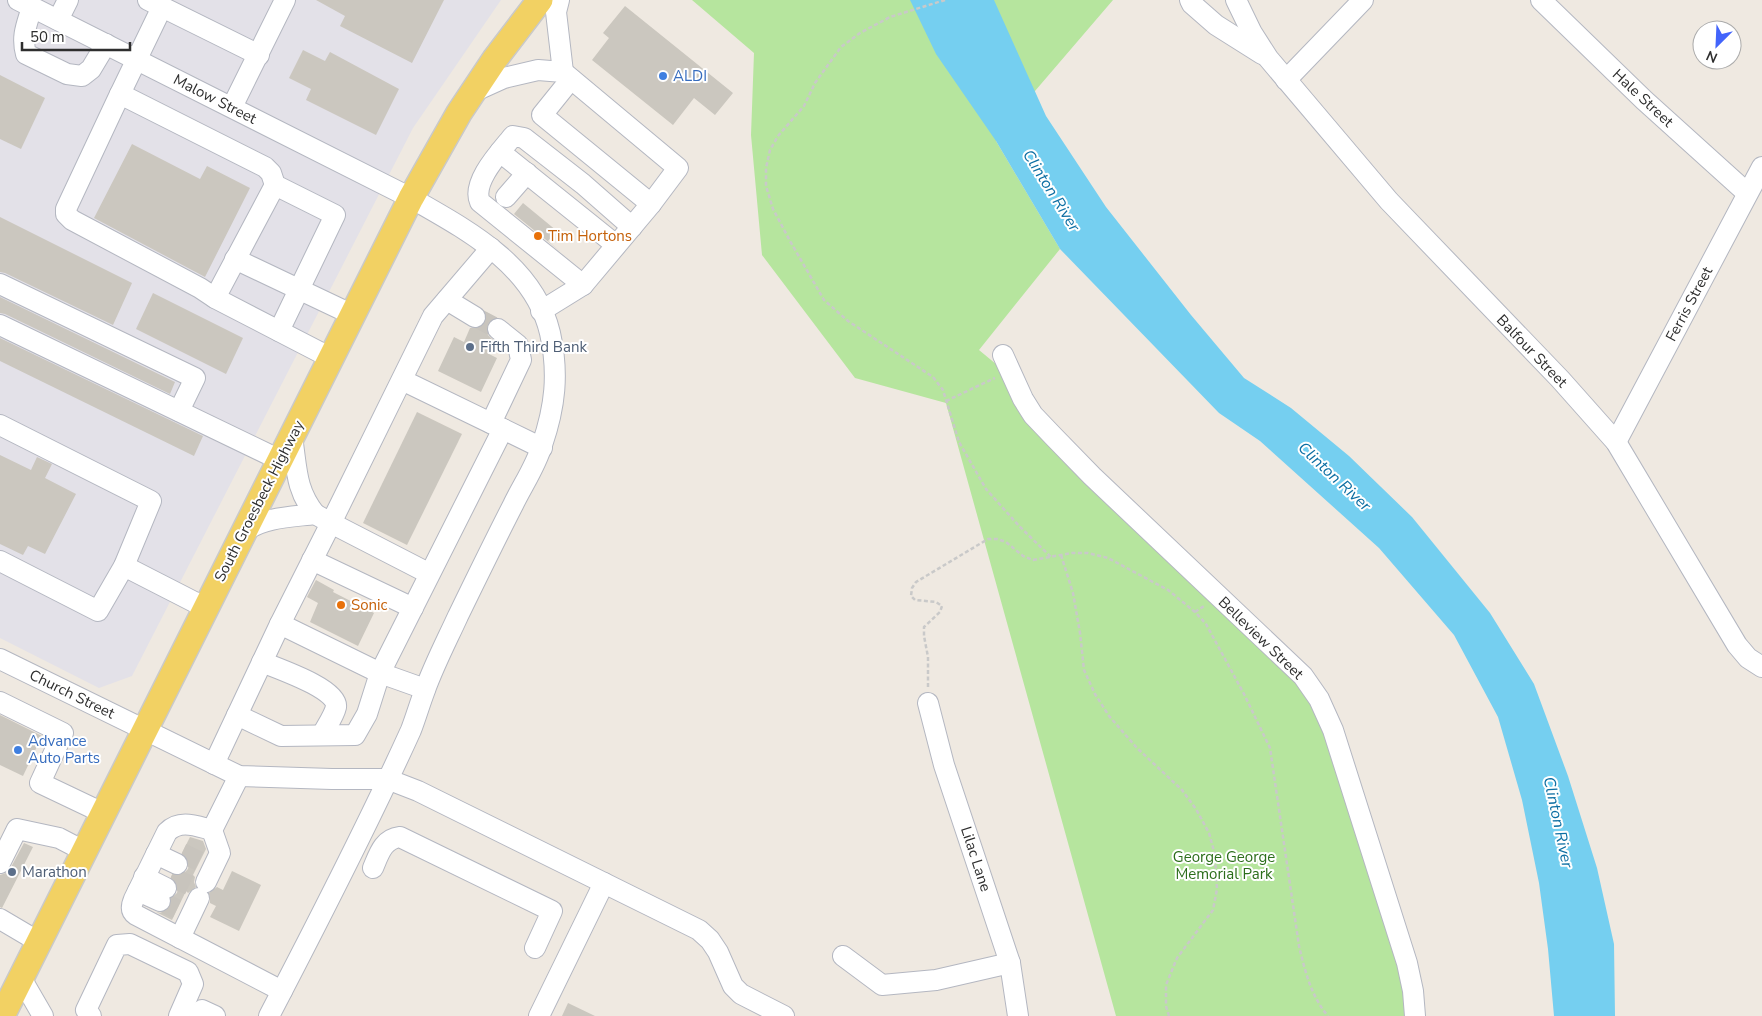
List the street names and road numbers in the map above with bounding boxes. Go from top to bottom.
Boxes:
street label: Hale Street [1608,65,1678,132]
street label: Malow Street [170,69,261,129]
street label: Ferris Street [1661,262,1717,345]
street label: Balfour Street [1492,310,1572,392]
street label: South Groesbeck Highway [210,417,309,585]
street label: Belleview Street [1214,592,1309,684]
street label: Church Street [26,665,119,724]
street label: Lilac Lane [956,824,996,894]

